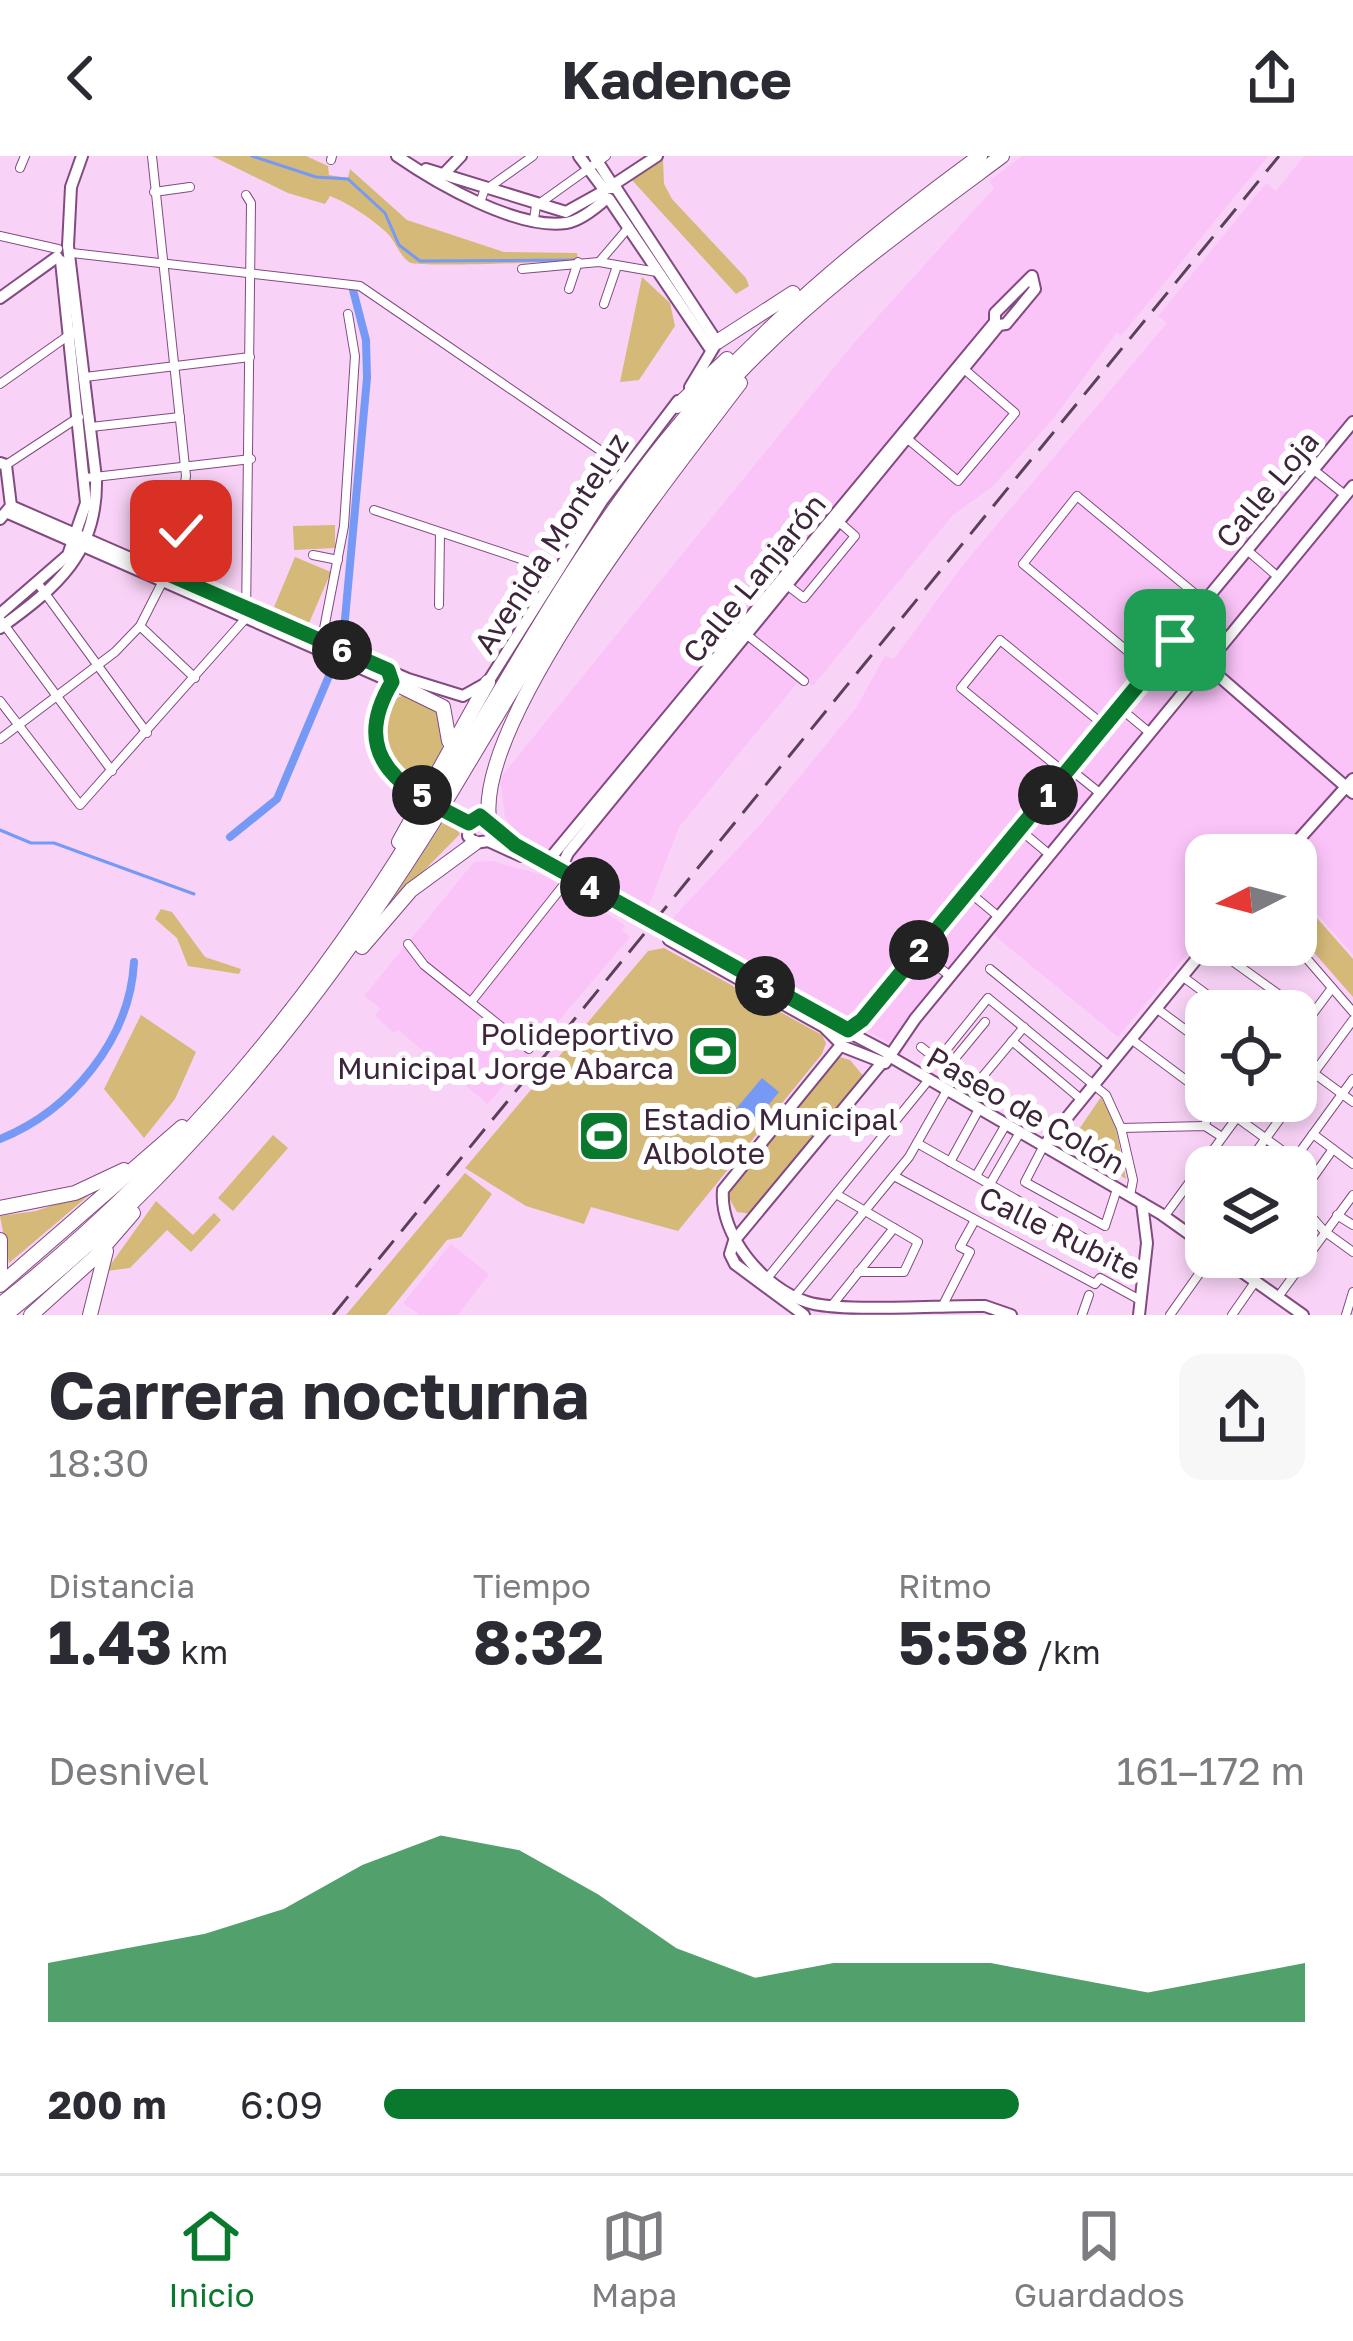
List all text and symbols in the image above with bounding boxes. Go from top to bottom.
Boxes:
icon: back [48,45,114,111]
icon: share [1239,45,1305,111]
text: Kadence [561,46,792,111]
street label: Calle Loja [1208,423,1326,555]
street label: Avenida Monteluz [466,426,636,660]
pin [130,480,232,582]
street label: Calle Lanjarón [675,486,833,670]
icon: check [148,498,214,564]
pin [1124,589,1226,691]
icon: arrive [1142,607,1208,673]
pin: 6 [312,620,372,680]
text: 6 [332,630,352,669]
pin: 5 [392,765,452,825]
pin: 1 [1018,765,1078,825]
text: 5 [412,775,432,814]
text: 1 [1040,775,1057,814]
north arrow [1185,834,1317,966]
map controls [1185,834,1317,1278]
pin: 4 [560,857,620,917]
text: 4 [580,867,600,906]
pin: 2 [889,920,949,980]
text: 2 [909,930,929,969]
pin: 3 [735,956,795,1016]
text: 3 [755,966,775,1005]
button: locate [1185,990,1317,1122]
place label: Polideportivo Municipal Jorge Abarca [337,1016,674,1086]
sports icon: Polideportivo Municipal Jorge Abarca [685,1023,741,1079]
street label: Paseo de Colón [921,1039,1131,1181]
place label: Estadio Municipal Albolote [643,1101,898,1171]
sports icon: Estadio Municipal Albolote [576,1108,632,1164]
button: layers [1185,1146,1317,1278]
street label: Calle Rubite [973,1178,1147,1288]
text: Carrera nocturna [48,1354,589,1434]
button: share [1179,1354,1305,1480]
text: 18:30 [48,1439,149,1486]
text: Distancia [48,1566,195,1605]
text: Tiempo [473,1566,591,1605]
text: Ritmo [898,1566,992,1605]
text: 1.43 [48,1605,172,1677]
text: 8:32 [473,1605,604,1677]
text: 5:58 [898,1605,1029,1677]
text: km [172,1632,228,1671]
text: /km [1029,1632,1101,1671]
text: Desnivel [48,1747,209,1794]
text: 161–172 m [1116,1747,1305,1794]
text: 200 m [48,2081,166,2128]
text: 6:09 [240,2081,323,2128]
tab: Inicio [168,2203,254,2314]
tab: Mapa [591,2203,677,2314]
tab: Guardados [1014,2203,1185,2314]

